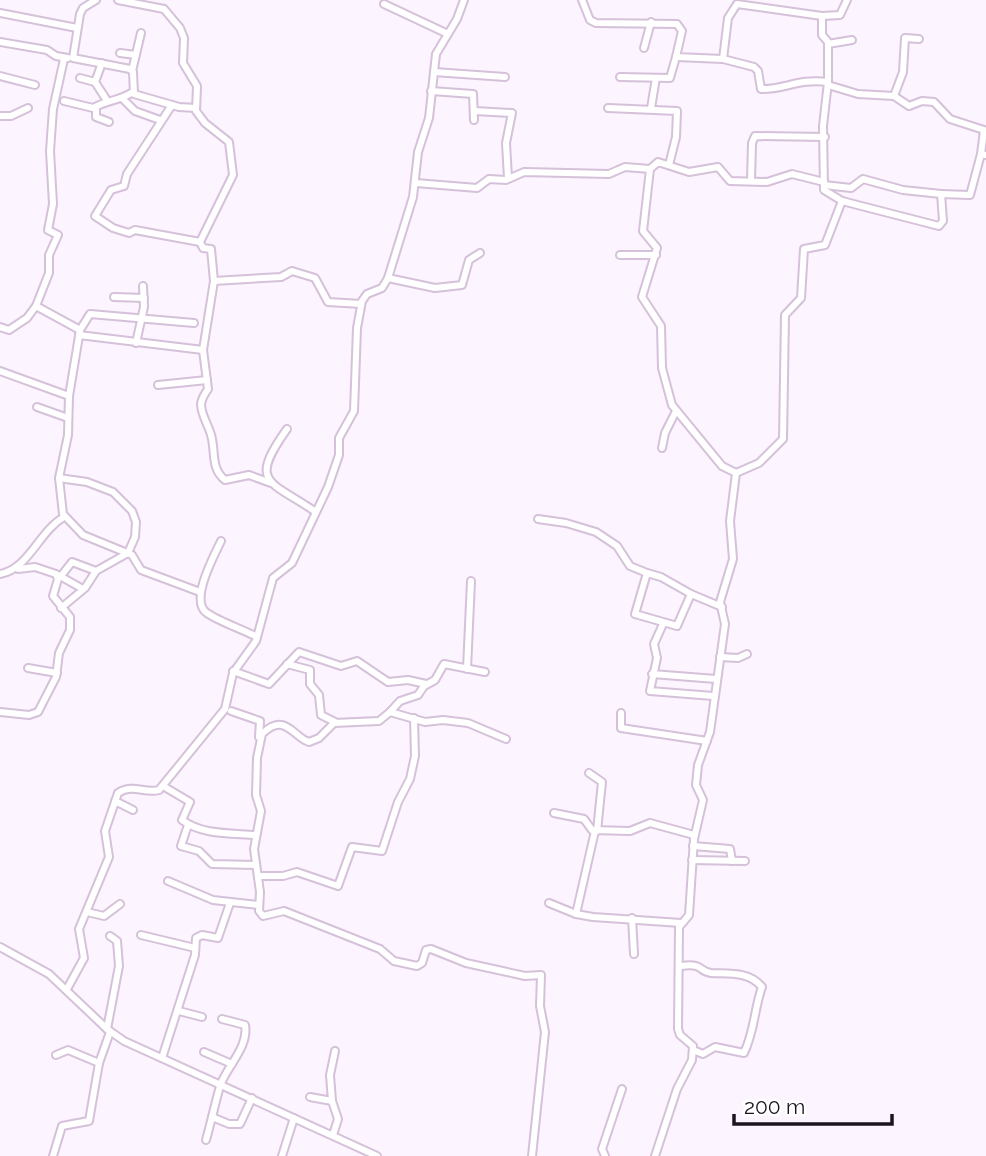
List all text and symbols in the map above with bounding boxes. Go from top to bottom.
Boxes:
scale bar [734,1082,892,1126]
text: 200 m [744,1094,805,1119]

